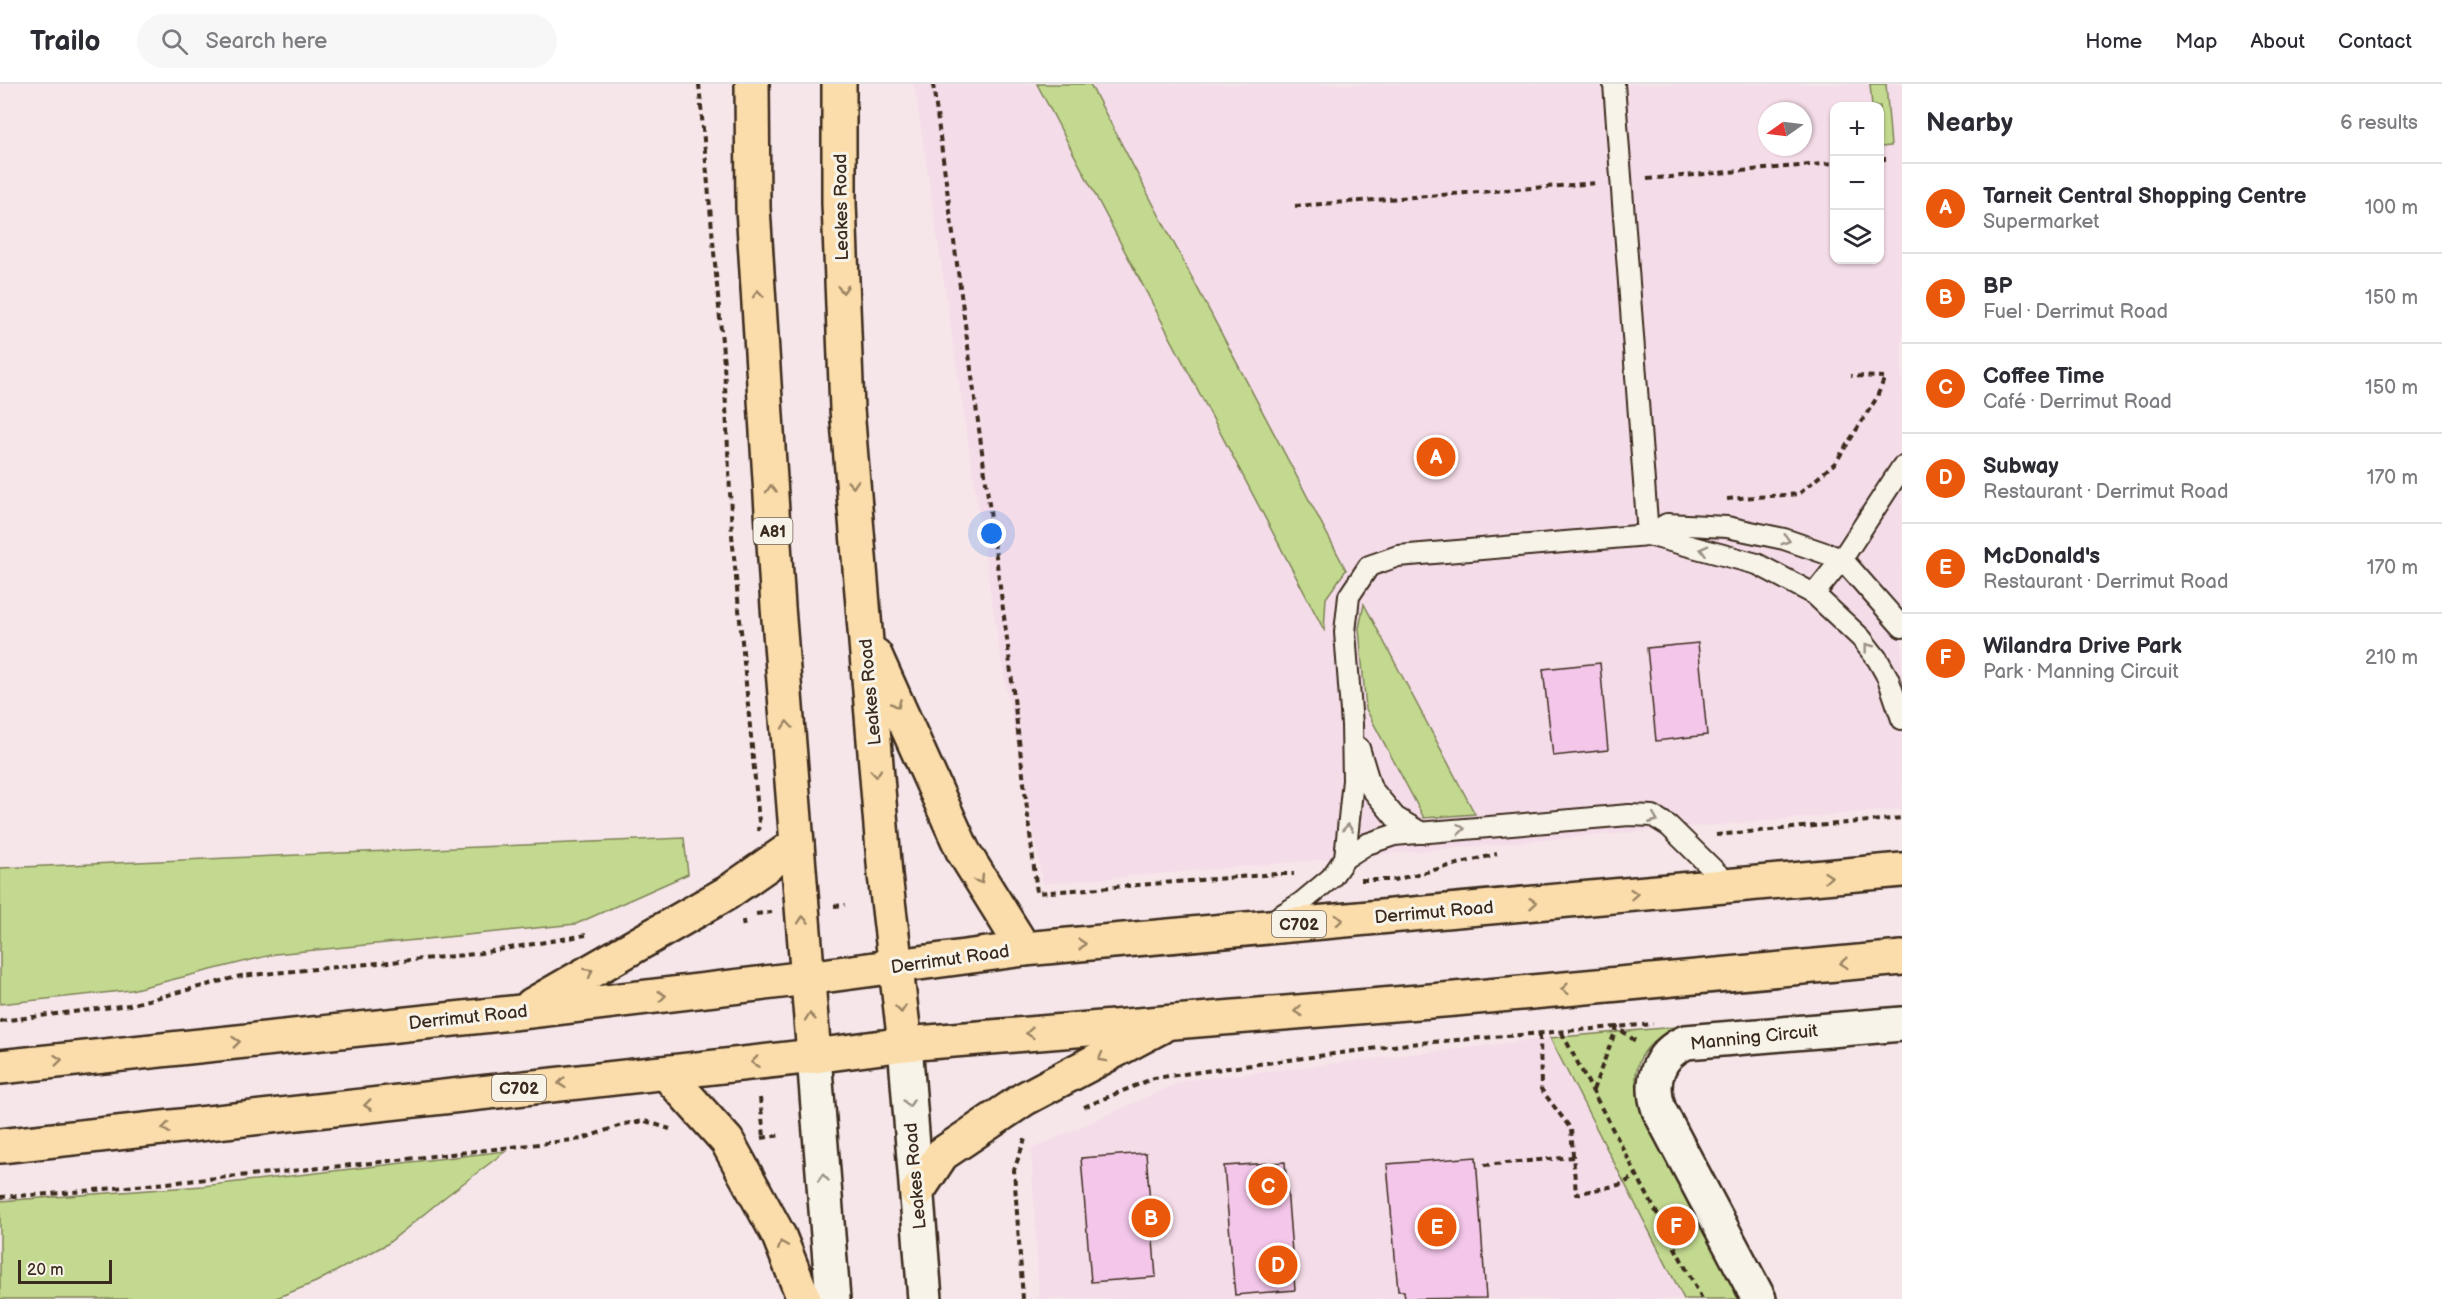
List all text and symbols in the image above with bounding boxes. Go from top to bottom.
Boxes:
search box [137,14,557,68]
text: Trailo [30,25,101,58]
icon: search [158,25,191,58]
text: Search here [206,28,327,55]
text: Home [2085,29,2142,54]
text: Map [2175,29,2217,54]
text: About [2250,29,2305,54]
text: Contact [2338,29,2412,54]
north arrow [1758,102,1812,156]
map controls [1830,102,1884,264]
button: + [1830,102,1884,156]
text: Nearby [1926,108,2013,139]
text: 6 results [2340,111,2418,135]
street label: Leakes Road [830,153,853,261]
button: − [1830,156,1884,210]
text: Tarneit Central Shopping Centre [1983,183,2306,210]
text: A [1939,196,1952,220]
text: 100 m [2365,196,2418,220]
button: layers [1830,210,1884,264]
text: Supermarket [1983,210,2099,234]
text: BP [1983,273,2012,300]
one-way arrow [836,285,849,294]
text: B [1938,286,1953,310]
text: 150 m [2365,286,2418,310]
one-way arrow [752,290,765,299]
text: Fuel · Derrimut Road [1983,300,2168,324]
text: Coffee Time [1983,363,2104,390]
text: C [1938,376,1953,400]
text: 150 m [2365,376,2418,400]
text: Café · Derrimut Road [1983,390,2172,414]
pin: A [1416,434,1456,479]
text: Subway [1983,453,2059,480]
text: D [1939,466,1952,490]
text: 170 m [2367,466,2418,490]
one-way arrow [846,480,859,489]
text: Restaurant · Derrimut Road [1983,480,2228,504]
one-way arrow [764,485,777,494]
road number: A81 [754,518,792,544]
your location [977,519,1006,548]
one-way arrow [1780,533,1791,545]
text: McDonald's [1983,543,2100,570]
one-way arrow [1700,545,1710,558]
text: E [1939,556,1952,580]
text: 170 m [2367,556,2418,580]
text: Restaurant · Derrimut Road [1983,570,2228,594]
text: Wilandra Drive Park [1983,633,2182,660]
street label: Leakes Road [855,638,886,746]
one-way arrow [1865,643,1876,654]
text: F [1939,646,1952,670]
text: 210 m [2365,646,2418,670]
text: Park · Manning Circuit [1983,660,2179,684]
one-way arrow [890,698,902,709]
one-way arrow [781,721,794,730]
one-way arrow [869,769,882,778]
one-way arrow [1648,812,1659,824]
one-way arrow [1341,823,1354,832]
one-way arrow [1456,823,1465,836]
one-way arrow [1823,870,1832,883]
one-way arrow [973,874,985,884]
one-way arrow [1629,888,1638,901]
street label: Derrimut Road [1374,897,1494,928]
one-way arrow [1528,897,1538,910]
road number: C702 [1272,911,1326,937]
one-way arrow [1334,914,1343,927]
one-way arrow [797,915,810,924]
one-way arrow [1077,938,1086,951]
street label: Derrimut Road [889,941,1011,978]
one-way arrow [1839,956,1848,969]
one-way arrow [583,968,594,979]
one-way arrow [1561,982,1570,995]
one-way arrow [658,990,667,1003]
street label: Derrimut Road [408,1001,529,1034]
one-way arrow [894,1004,907,1014]
one-way arrow [1294,1004,1303,1017]
one-way arrow [804,1012,817,1021]
street label: Manning Circuit [1689,1020,1819,1055]
one-way arrow [1025,1026,1034,1039]
one-way arrow [231,1036,241,1049]
one-way arrow [1097,1051,1108,1062]
one-way arrow [54,1054,63,1067]
one-way arrow [751,1056,760,1068]
road number: C702 [492,1075,546,1101]
one-way arrow [557,1076,566,1089]
one-way arrow [363,1098,372,1111]
one-way arrow [903,1098,916,1107]
one-way arrow [161,1121,170,1134]
street label: Leakes Road [900,1122,931,1230]
pin: C [1248,1164,1288,1208]
one-way arrow [817,1173,830,1182]
pin: B [1132,1196,1170,1240]
pin: E [1418,1204,1456,1250]
pin: F [1656,1204,1696,1248]
one-way arrow [777,1240,790,1250]
pin: D [1258,1242,1298,1288]
scale bar [18,1257,112,1284]
text: 20 m [27,1261,63,1280]

